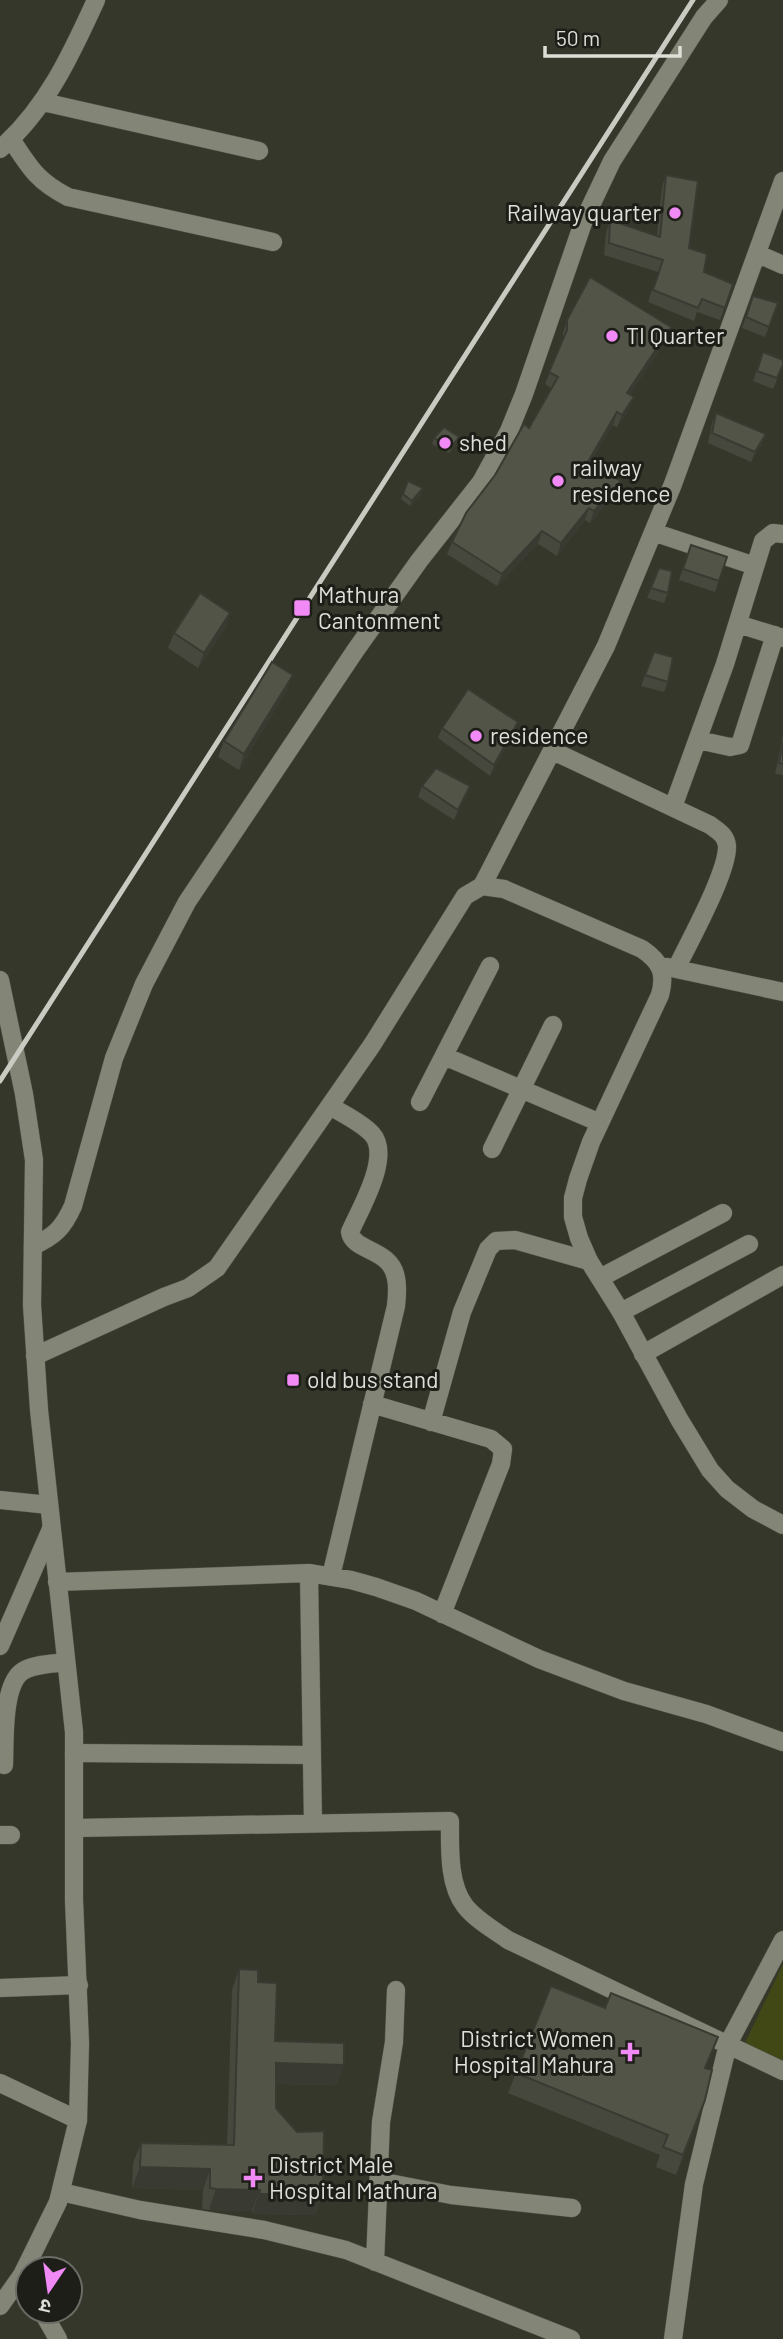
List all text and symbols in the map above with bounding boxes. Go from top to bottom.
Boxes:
scale bar [545,14,680,58]
text: 50 m [556,25,600,50]
place label: Railway quarter [507,198,662,226]
marker: Railway quarter [667,205,683,221]
place label: TI Quarter [626,321,725,349]
marker: TI Quarter [604,328,620,344]
place label: shed [459,428,507,456]
marker: shed [437,435,453,451]
place label: railway residence [572,453,670,507]
marker: railway residence [550,473,566,489]
place label: Mathura Cantonment [318,580,441,634]
marker: Mathura Cantonment [292,598,312,618]
place label: residence [490,721,588,749]
marker: residence [468,728,484,744]
place label: old bus stand [307,1365,439,1393]
marker: old bus stand [285,1372,301,1388]
place label: District Women Hospital Mahura [454,2024,614,2078]
marker: District Women Hospital Mahura [620,2042,640,2062]
place label: District Male Hospital Mathura [269,2150,438,2204]
marker: District Male Hospital Mathura [243,2168,263,2188]
north arrow [14,2255,84,2325]
text: उ [36,2294,53,2320]

